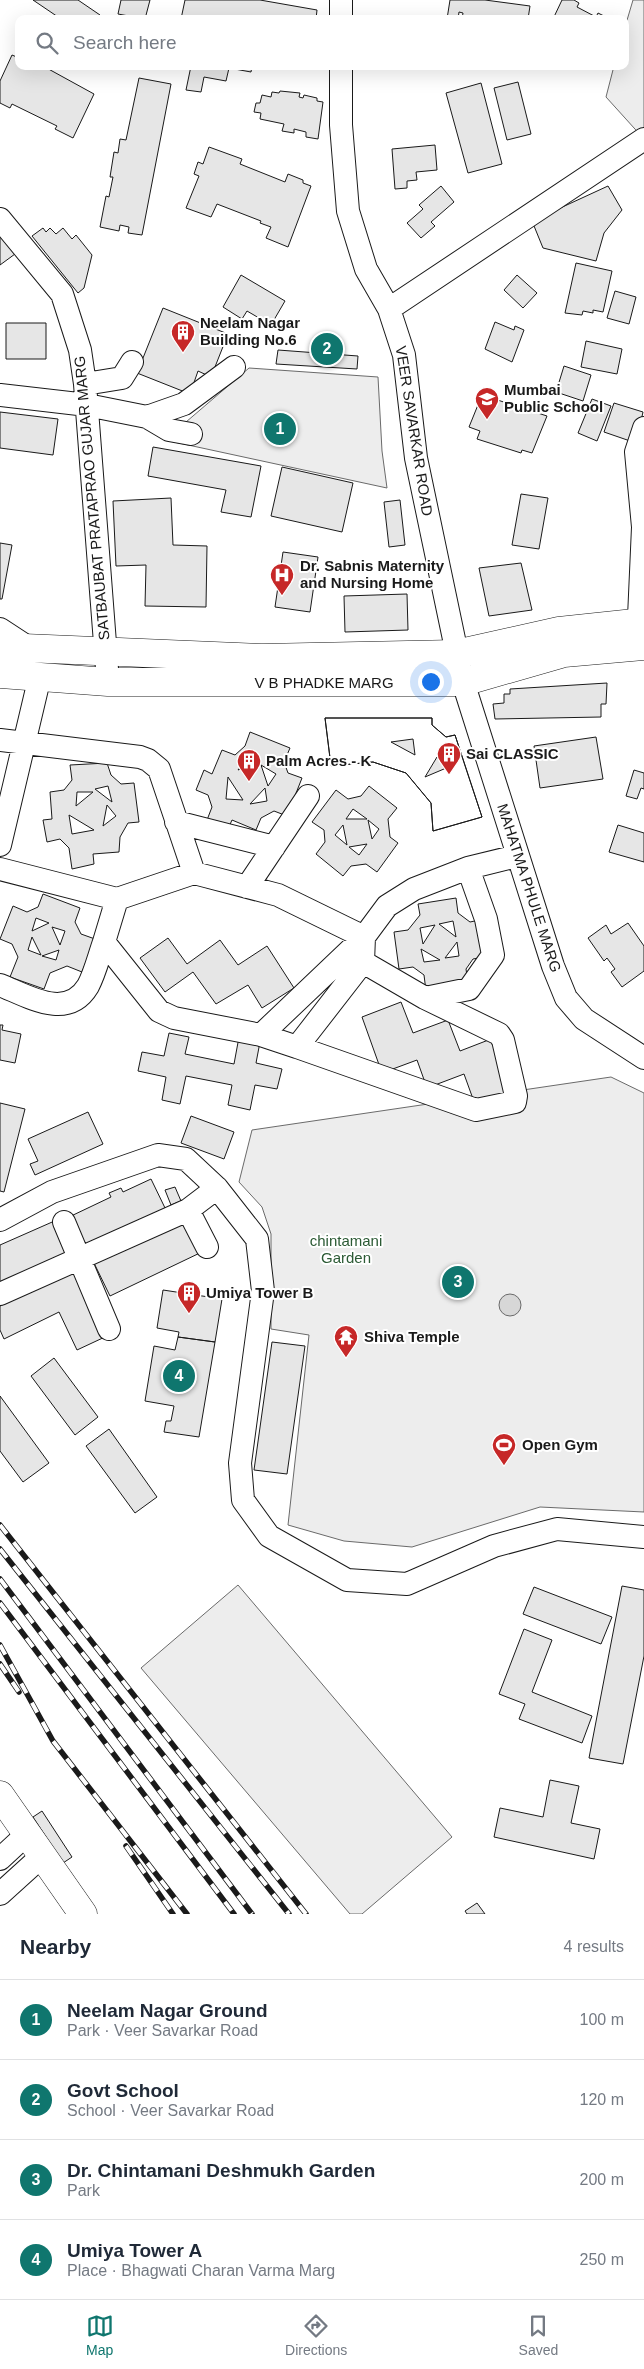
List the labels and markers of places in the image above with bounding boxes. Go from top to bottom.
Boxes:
place label: Neelam Nagar Building No.6 [200,314,300,348]
building icon: Neelam Nagar Building No.6 [170,319,196,353]
pin: 2 [311,330,343,368]
place label: Mumbai Public School [504,381,603,415]
school or university icon: Mumbai Public School [474,386,500,420]
pin: 1 [264,410,296,448]
place label: Dr. Sabnis Maternity and Nursing Home [300,557,445,591]
hospital icon: Dr. Sabnis Maternity and Nursing Home [269,562,295,596]
building icon: Sai CLASSIC [436,741,462,775]
place label: Sai CLASSIC [466,745,559,762]
building icon: Palm Acres - K [236,748,262,782]
place label: Palm Acres - K [266,752,371,769]
pin: 3 [442,1263,474,1301]
building icon: Umiya Tower B [176,1280,202,1314]
place label: Umiya Tower B [206,1284,313,1301]
temple icon: Shiva Temple [333,1324,359,1358]
place label: Shiva Temple [364,1328,460,1345]
pin: 4 [163,1357,195,1395]
sports icon: Open Gym [491,1432,517,1466]
place label: Open Gym [522,1436,598,1453]

